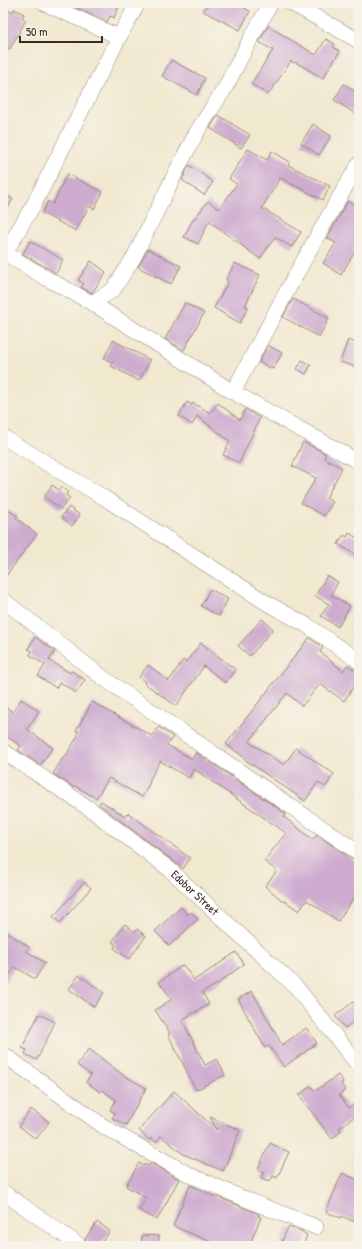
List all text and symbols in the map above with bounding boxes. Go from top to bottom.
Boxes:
scale bar [20,18,102,44]
text: 50 m [26,23,47,40]
street label: Edobor Street [167,866,224,920]

